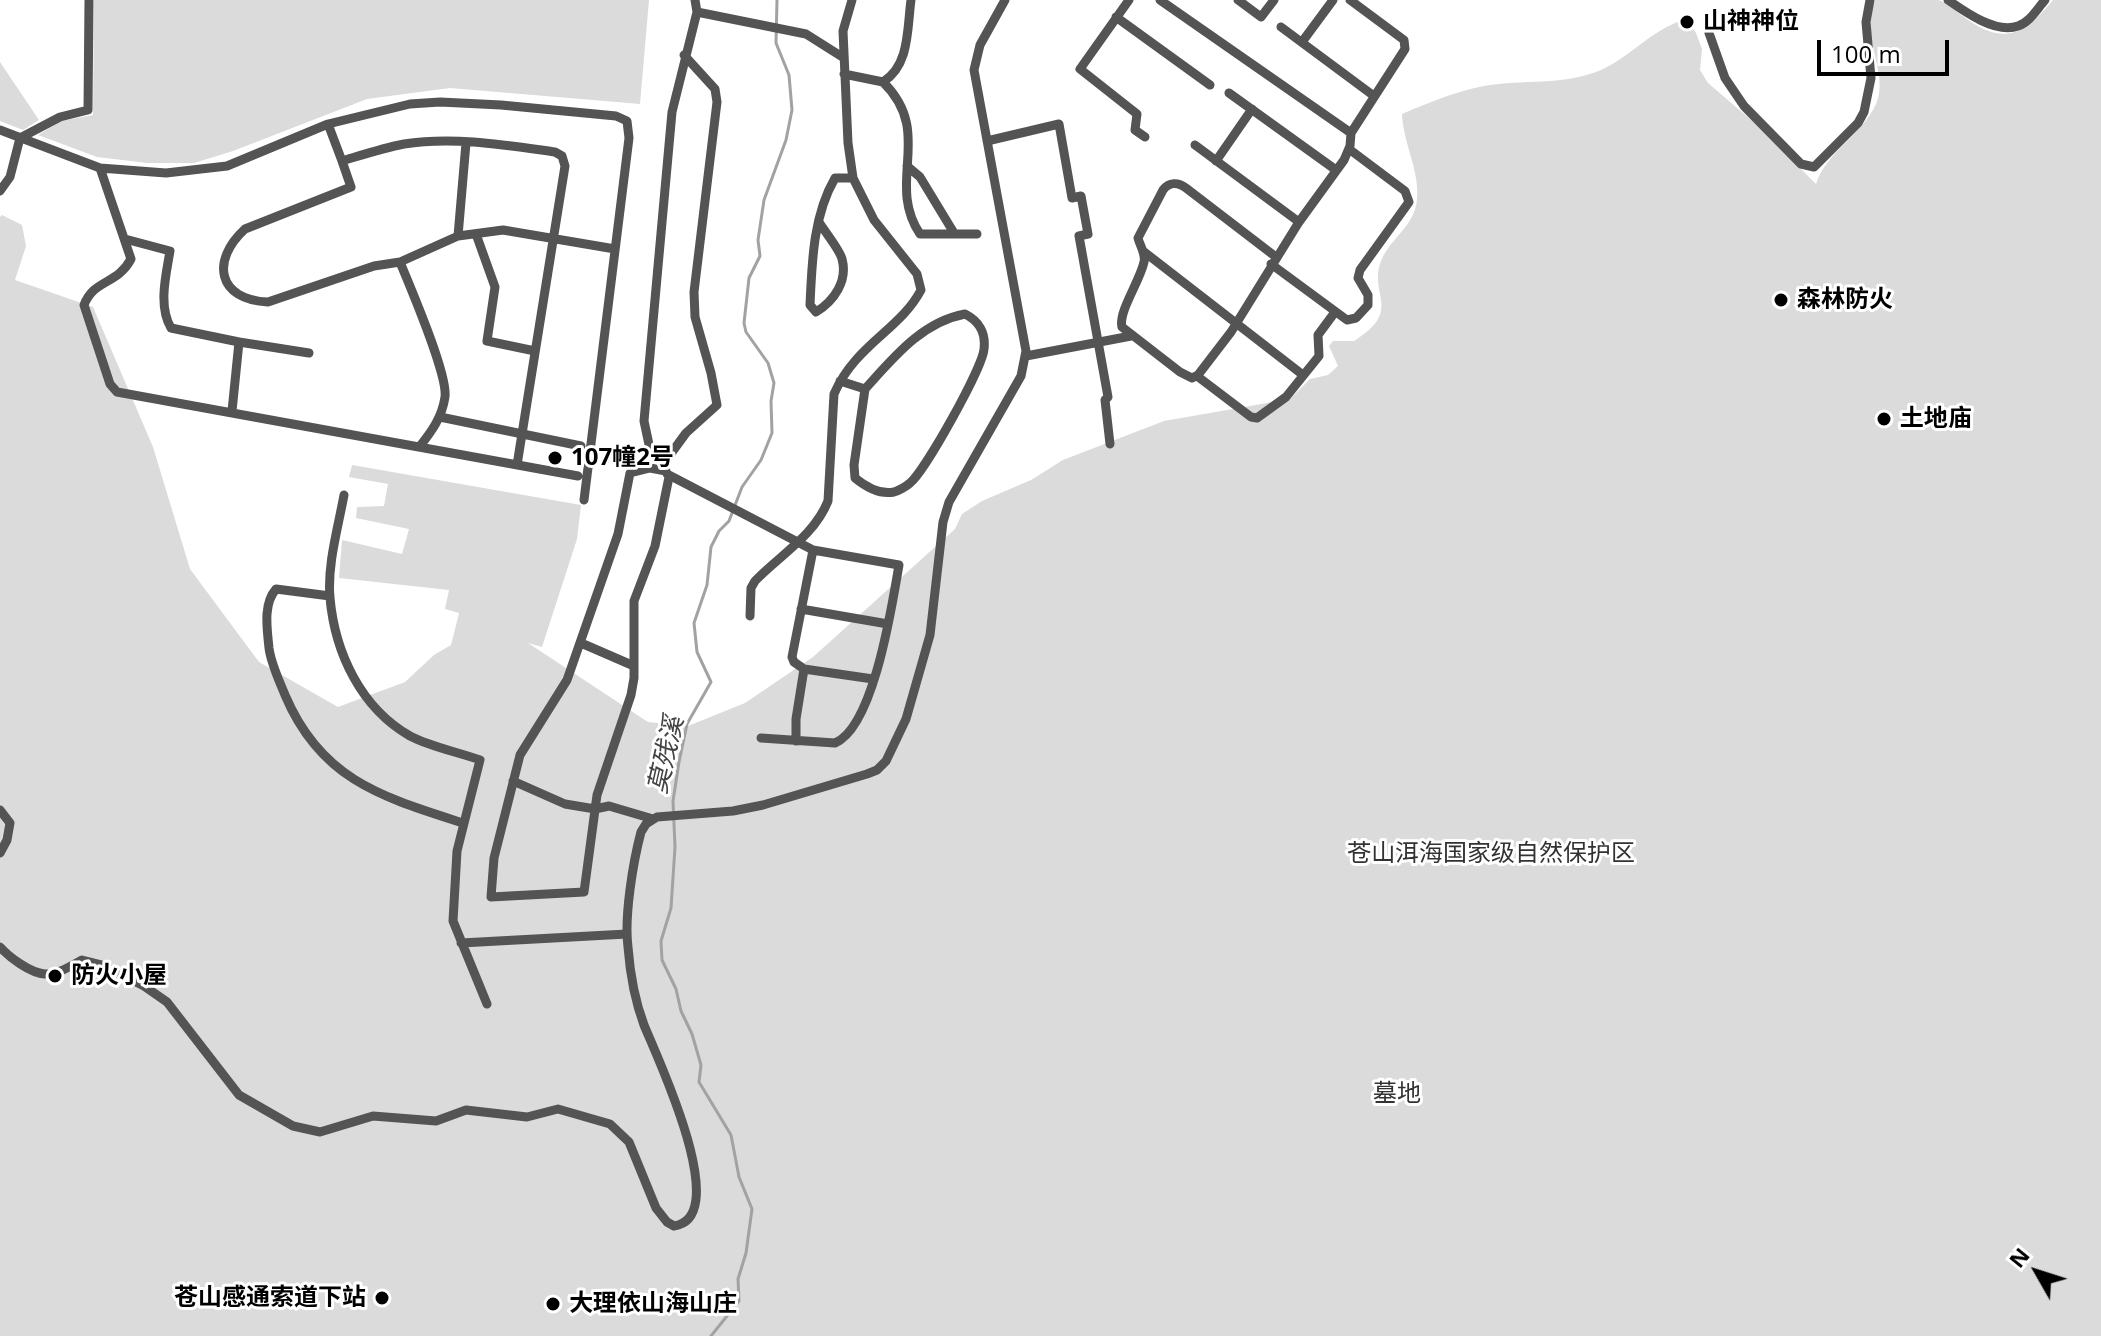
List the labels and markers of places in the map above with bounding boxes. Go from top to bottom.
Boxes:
place label: 山神神位 [1703,8,1799,36]
marker: 山神神位 [1678,13,1696,31]
place label: 森林防火 [1797,286,1893,314]
marker: 森林防火 [1772,291,1790,309]
place label: 土地庙 [1900,405,1972,433]
marker: 土地庙 [1875,410,1893,428]
place label: 107幢2号 [571,444,674,472]
marker: 107幢2号 [546,449,564,467]
place label: 防火小屋 [71,962,167,990]
marker: 防火小屋 [46,967,64,985]
place label: 苍山感通索道下站 [174,1284,366,1312]
marker: 苍山感通索道下站 [373,1289,391,1307]
place label: 大理依山海山庄 [569,1290,737,1318]
marker: 大理依山海山庄 [544,1295,562,1313]

